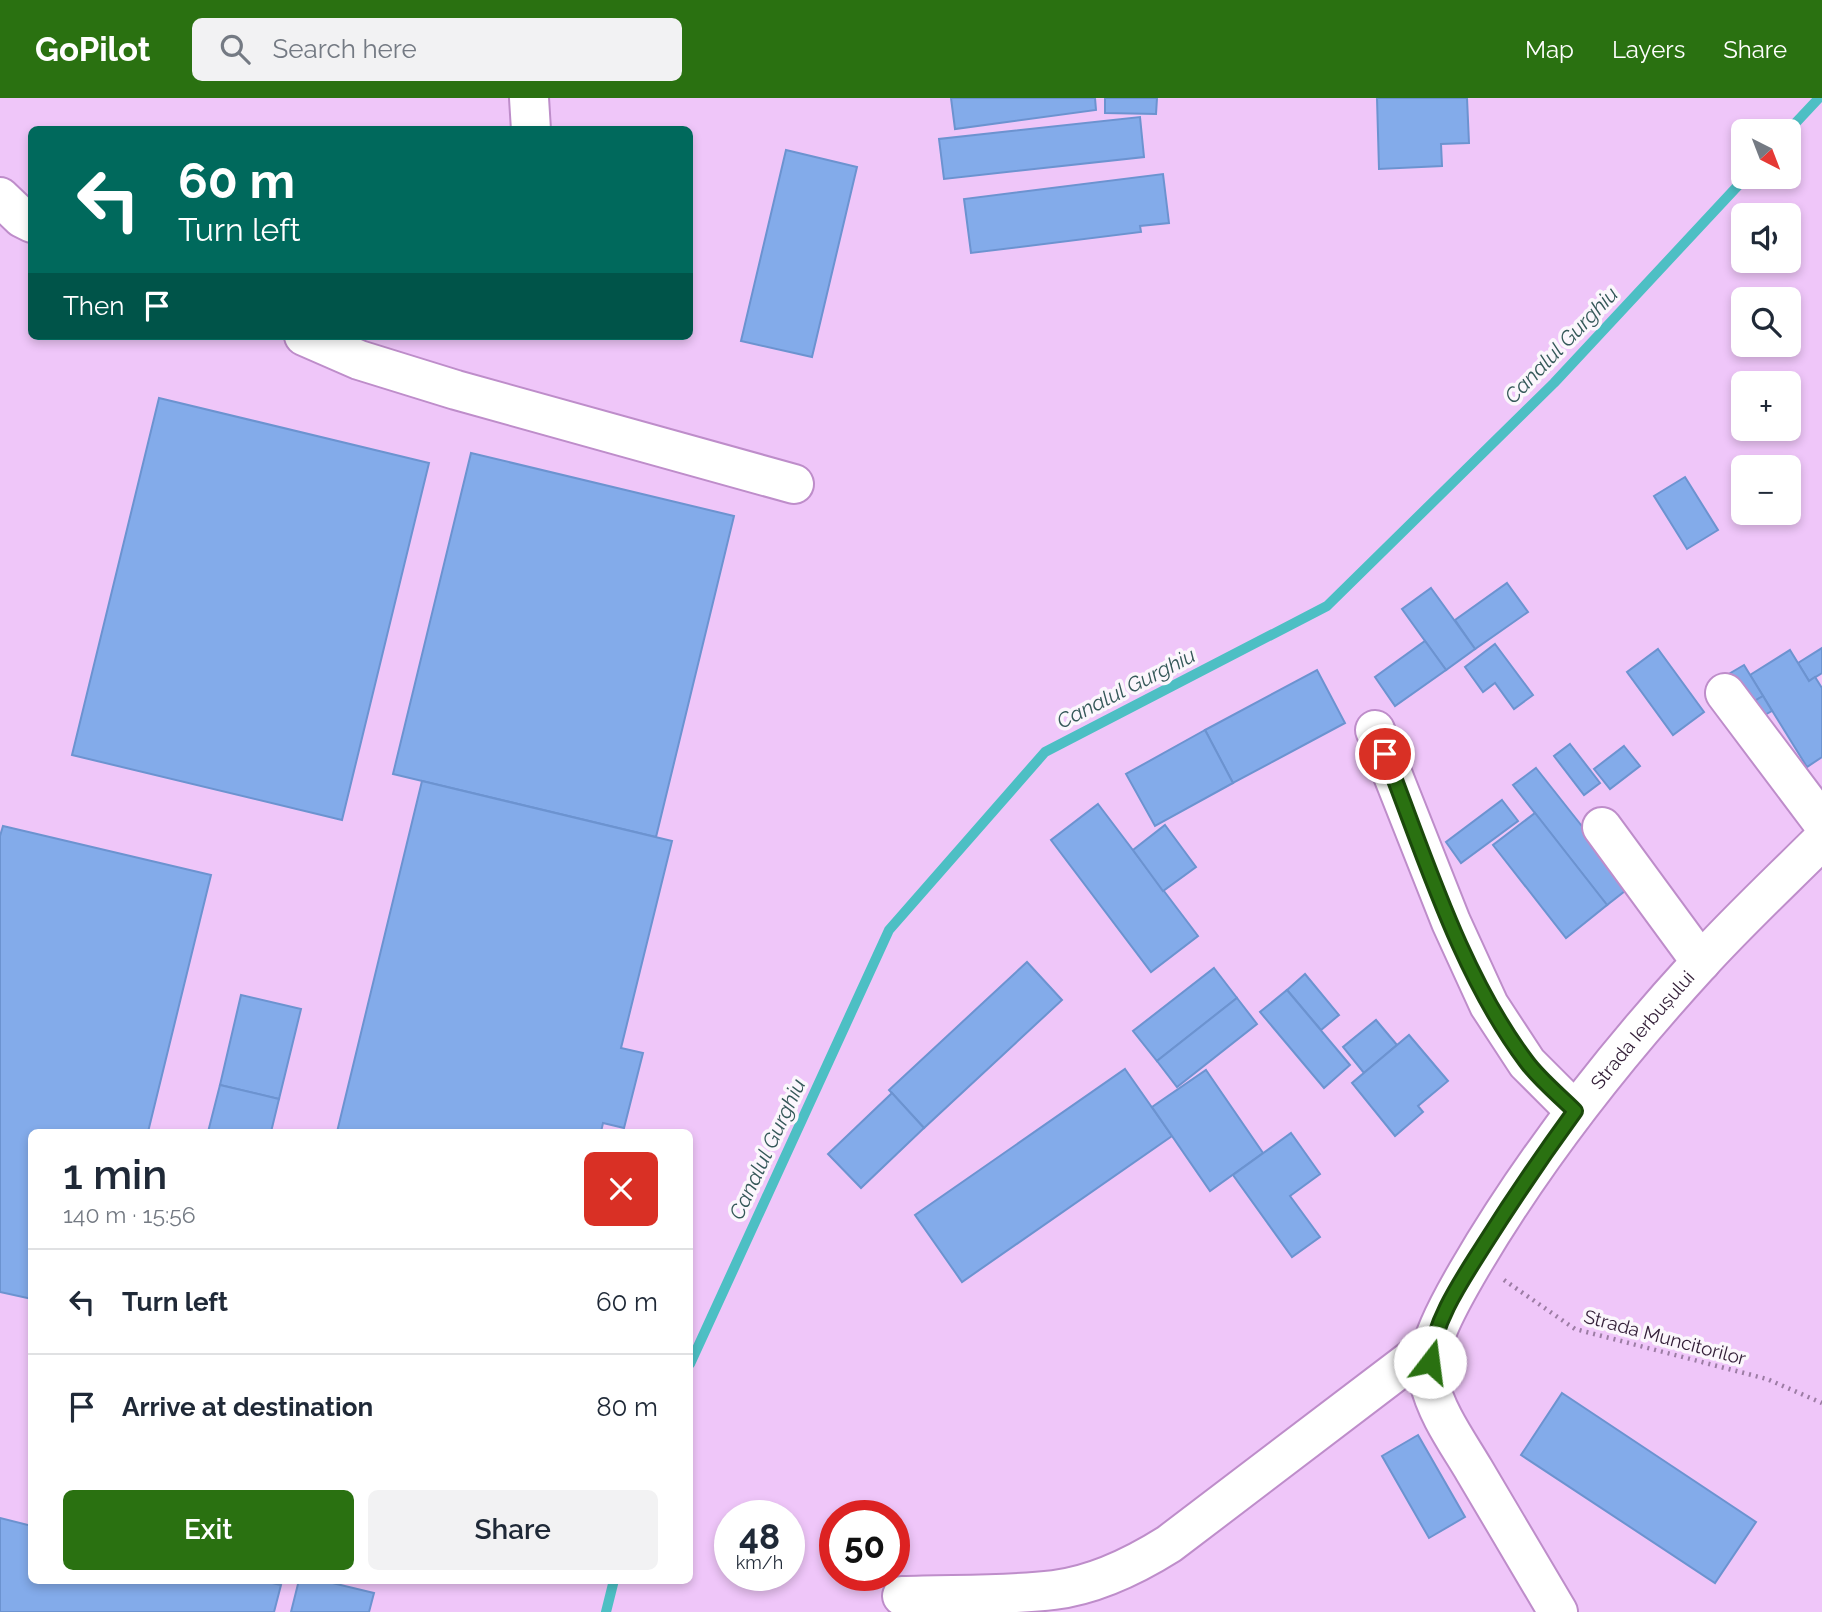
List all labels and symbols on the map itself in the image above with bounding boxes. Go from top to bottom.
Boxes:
north arrow [1731,119,1801,189]
water label: Canalul Gurghiu [1499,282,1623,408]
water label: Canalul Gurghiu [1052,642,1200,734]
pin [1355,724,1415,784]
street label: Strada Ierbușului [1586,966,1699,1093]
water label: Canalul Gurghiu [723,1075,811,1223]
street label: Strada Muncitorilor [1582,1305,1749,1369]
position arrow [1393,1325,1467,1399]
speed limit sign: 50 [819,1500,910,1591]

